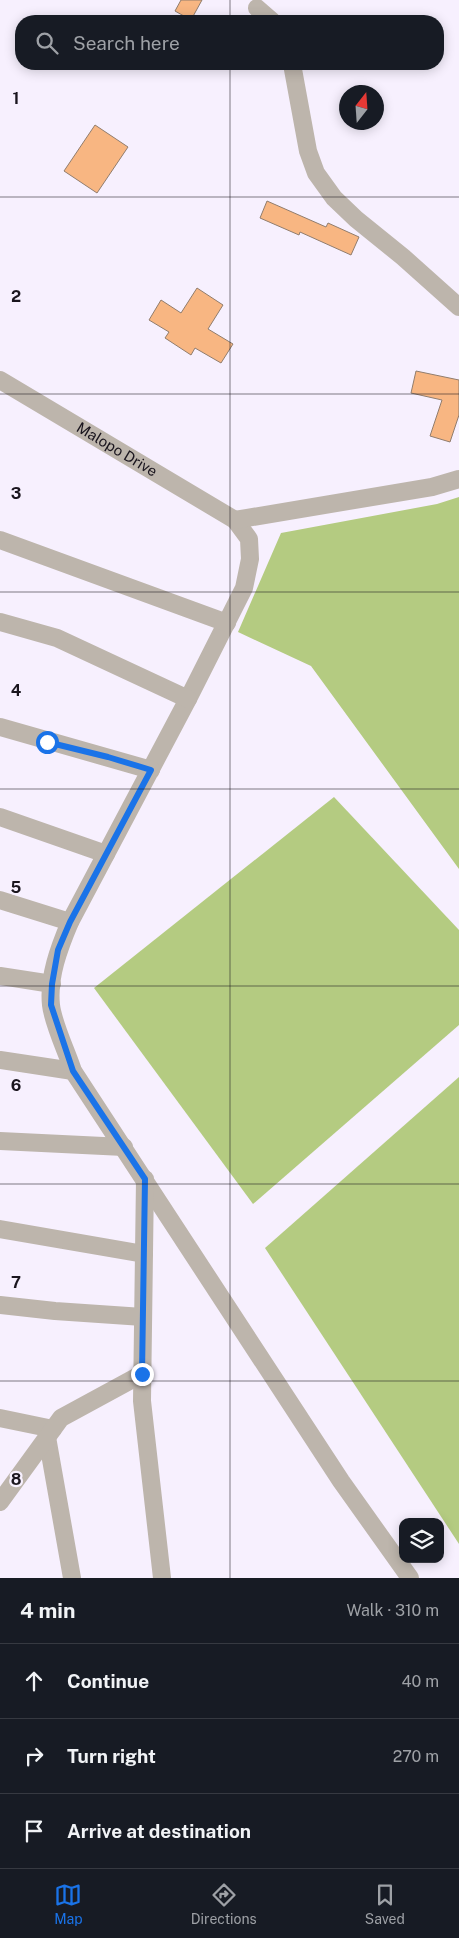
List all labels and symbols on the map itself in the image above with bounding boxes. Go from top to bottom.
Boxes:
north arrow [339,85,384,130]
text: 1 [13,89,19,108]
text: 2 [11,287,21,306]
street label: Malopo Drive [74,419,161,480]
text: 3 [11,484,21,503]
text: 4 [11,681,22,700]
route start [36,731,59,754]
text: 5 [11,878,22,897]
text: 6 [11,1076,21,1095]
text: 7 [11,1273,21,1292]
route end [131,1363,154,1386]
text: 8 [11,1470,22,1489]

